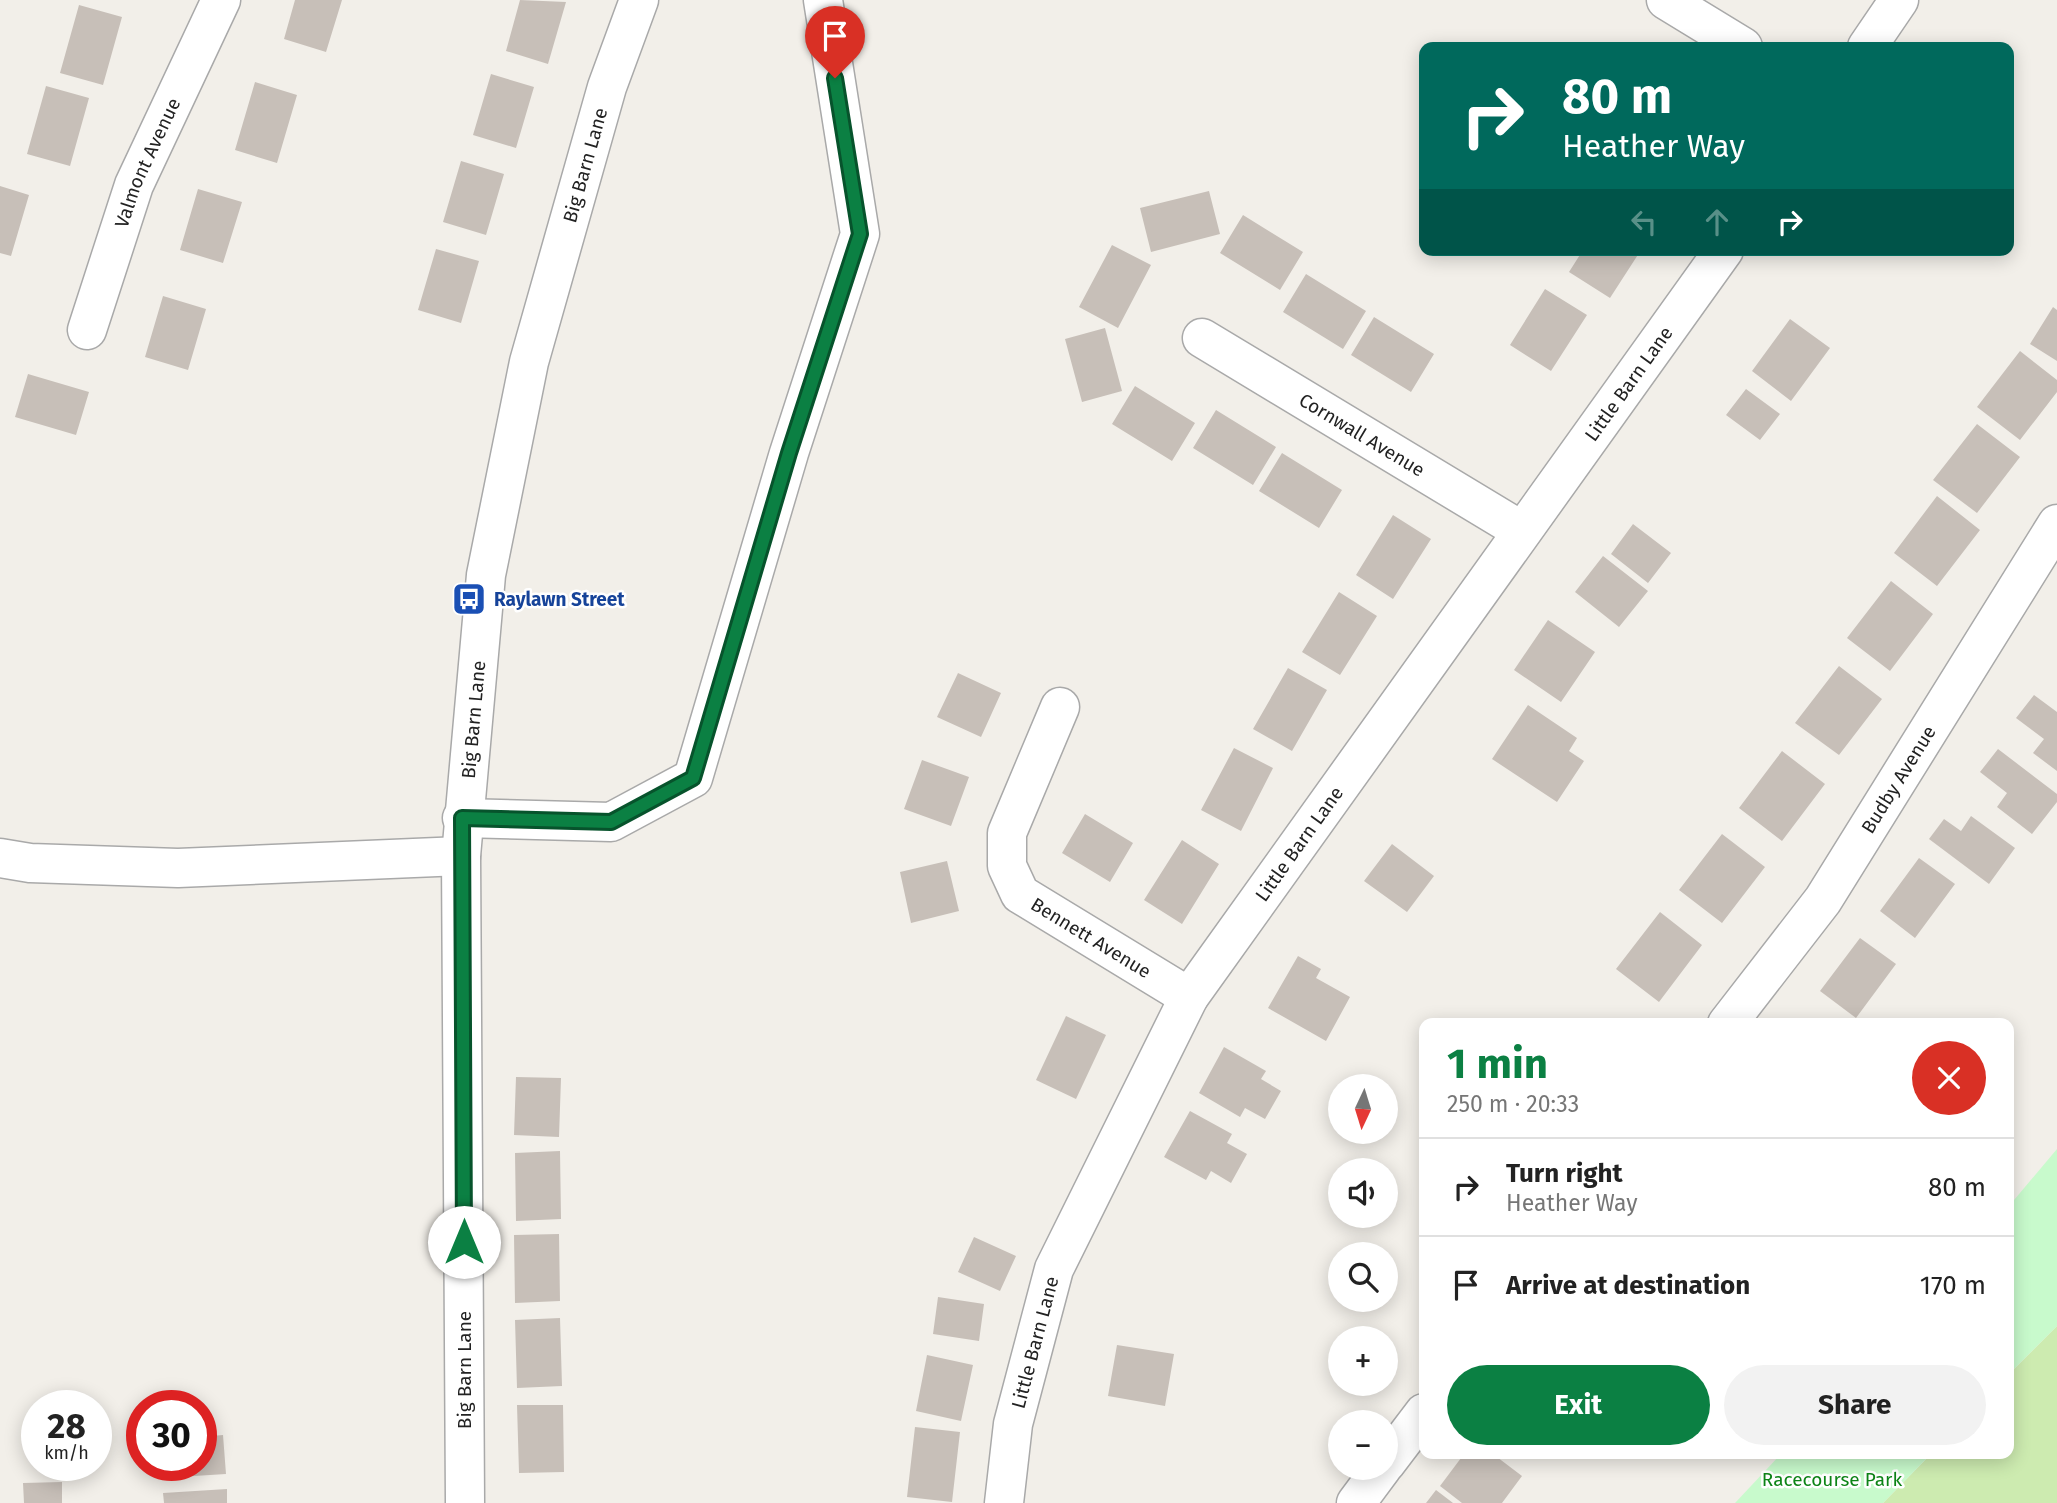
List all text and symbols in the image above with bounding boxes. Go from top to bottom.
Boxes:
pin [805,6,865,78]
icon: arrive [816,17,854,55]
text: 80 m [1562,67,1672,126]
icon: right [1447,70,1538,161]
street label: Valmont Avenue [110,94,185,230]
street label: Big Barn Lane [558,105,612,225]
text: Heather Way [1562,127,1745,165]
icon: left [1625,203,1663,241]
icon: ahead [1698,203,1736,241]
icon: right [1771,203,1809,241]
street label: Little Barn Lane [1579,322,1677,445]
street label: Cornwall Avenue [1295,388,1429,481]
bus stop icon: Raylawn Street [450,580,488,618]
place label: Raylawn Street [494,588,625,611]
street label: Big Barn Lane [456,660,490,780]
street label: Budby Avenue [1856,721,1940,837]
street label: Little Barn Lane [1250,782,1348,906]
street label: Bennett Avenue [1027,892,1155,983]
text: 1 min [1447,1039,1548,1089]
button: close [1912,1041,1986,1115]
north arrow [1328,1074,1398,1144]
map controls [1328,1074,1398,1480]
text: 250 m · 20:33 [1447,1090,1579,1118]
button: sound [1328,1158,1398,1228]
text: Turn right [1506,1158,1623,1189]
icon: right [1447,1168,1485,1206]
text: 80 m [1928,1172,1986,1203]
text: Heather Way [1506,1189,1638,1217]
position arrow [427,1205,501,1279]
button: search [1328,1242,1398,1312]
icon: arrive [1447,1266,1485,1304]
text: Arrive at destination [1506,1270,1750,1301]
text: 170 m [1920,1270,1986,1301]
street label: Little Barn Lane [1006,1274,1063,1411]
street label: Big Barn Lane [453,1311,476,1429]
button: + [1328,1326,1398,1396]
button: Exit [1447,1365,1710,1445]
button: Share [1724,1365,1986,1445]
speed limit sign: 30 [126,1390,217,1481]
text: 28 [47,1405,86,1447]
button: − [1328,1410,1398,1480]
text: km/h [44,1442,89,1464]
park label: Racecourse Park [1762,1468,1902,1491]

